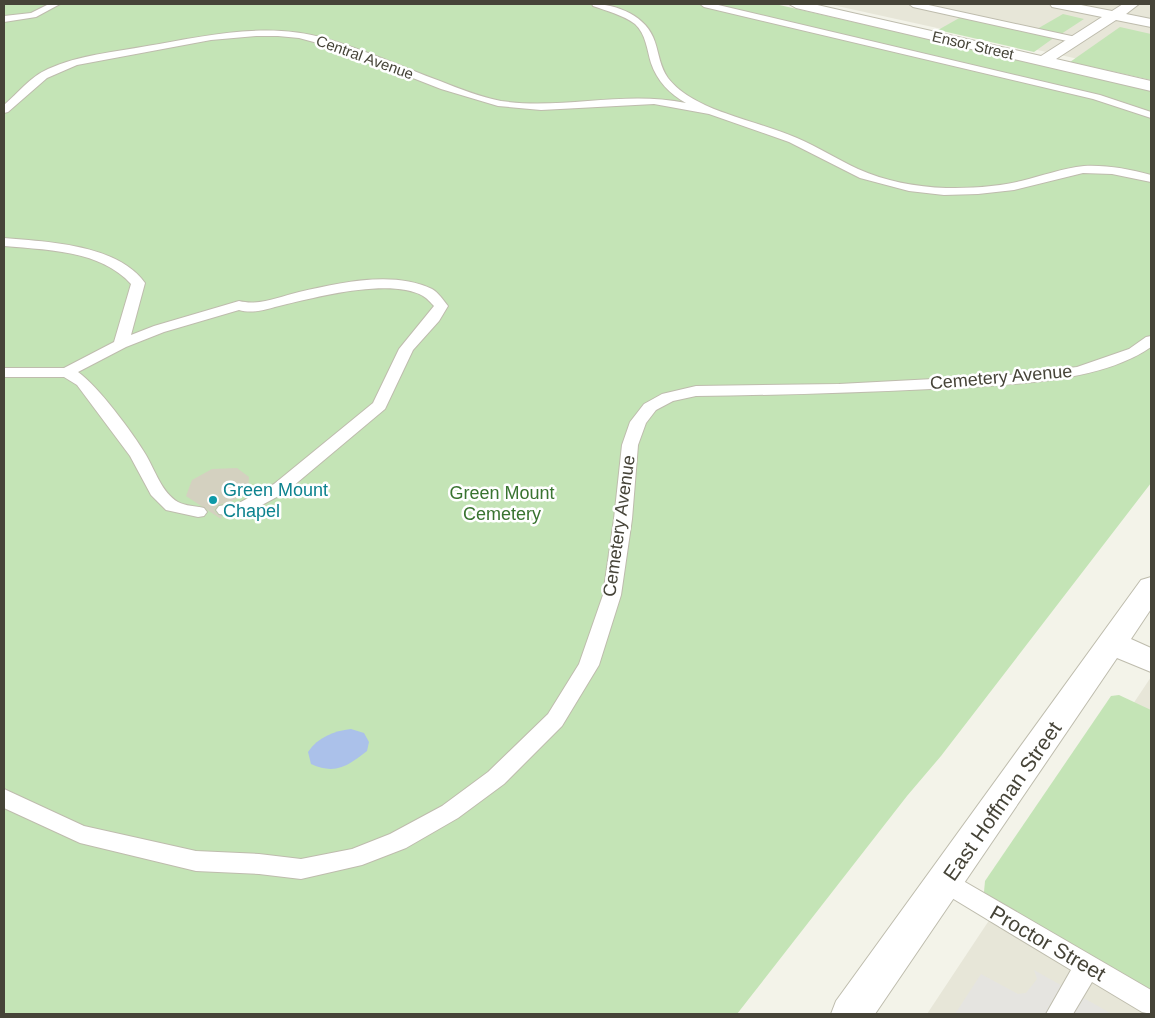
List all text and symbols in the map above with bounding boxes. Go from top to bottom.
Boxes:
street label: Ensor Street [930,27,1016,63]
street label: Central Avenue [314,32,416,82]
street label: Cemetery Avenue [929,361,1073,393]
street label: Cemetery Avenue [599,454,639,598]
place label: Green Mount Chapel [223,480,328,521]
park label: Green Mount Cemetery [449,483,555,524]
marker: Green Mount Chapel [207,494,219,506]
street label: East Hoffman Street [938,717,1066,885]
street label: Proctor Street [986,901,1110,985]

